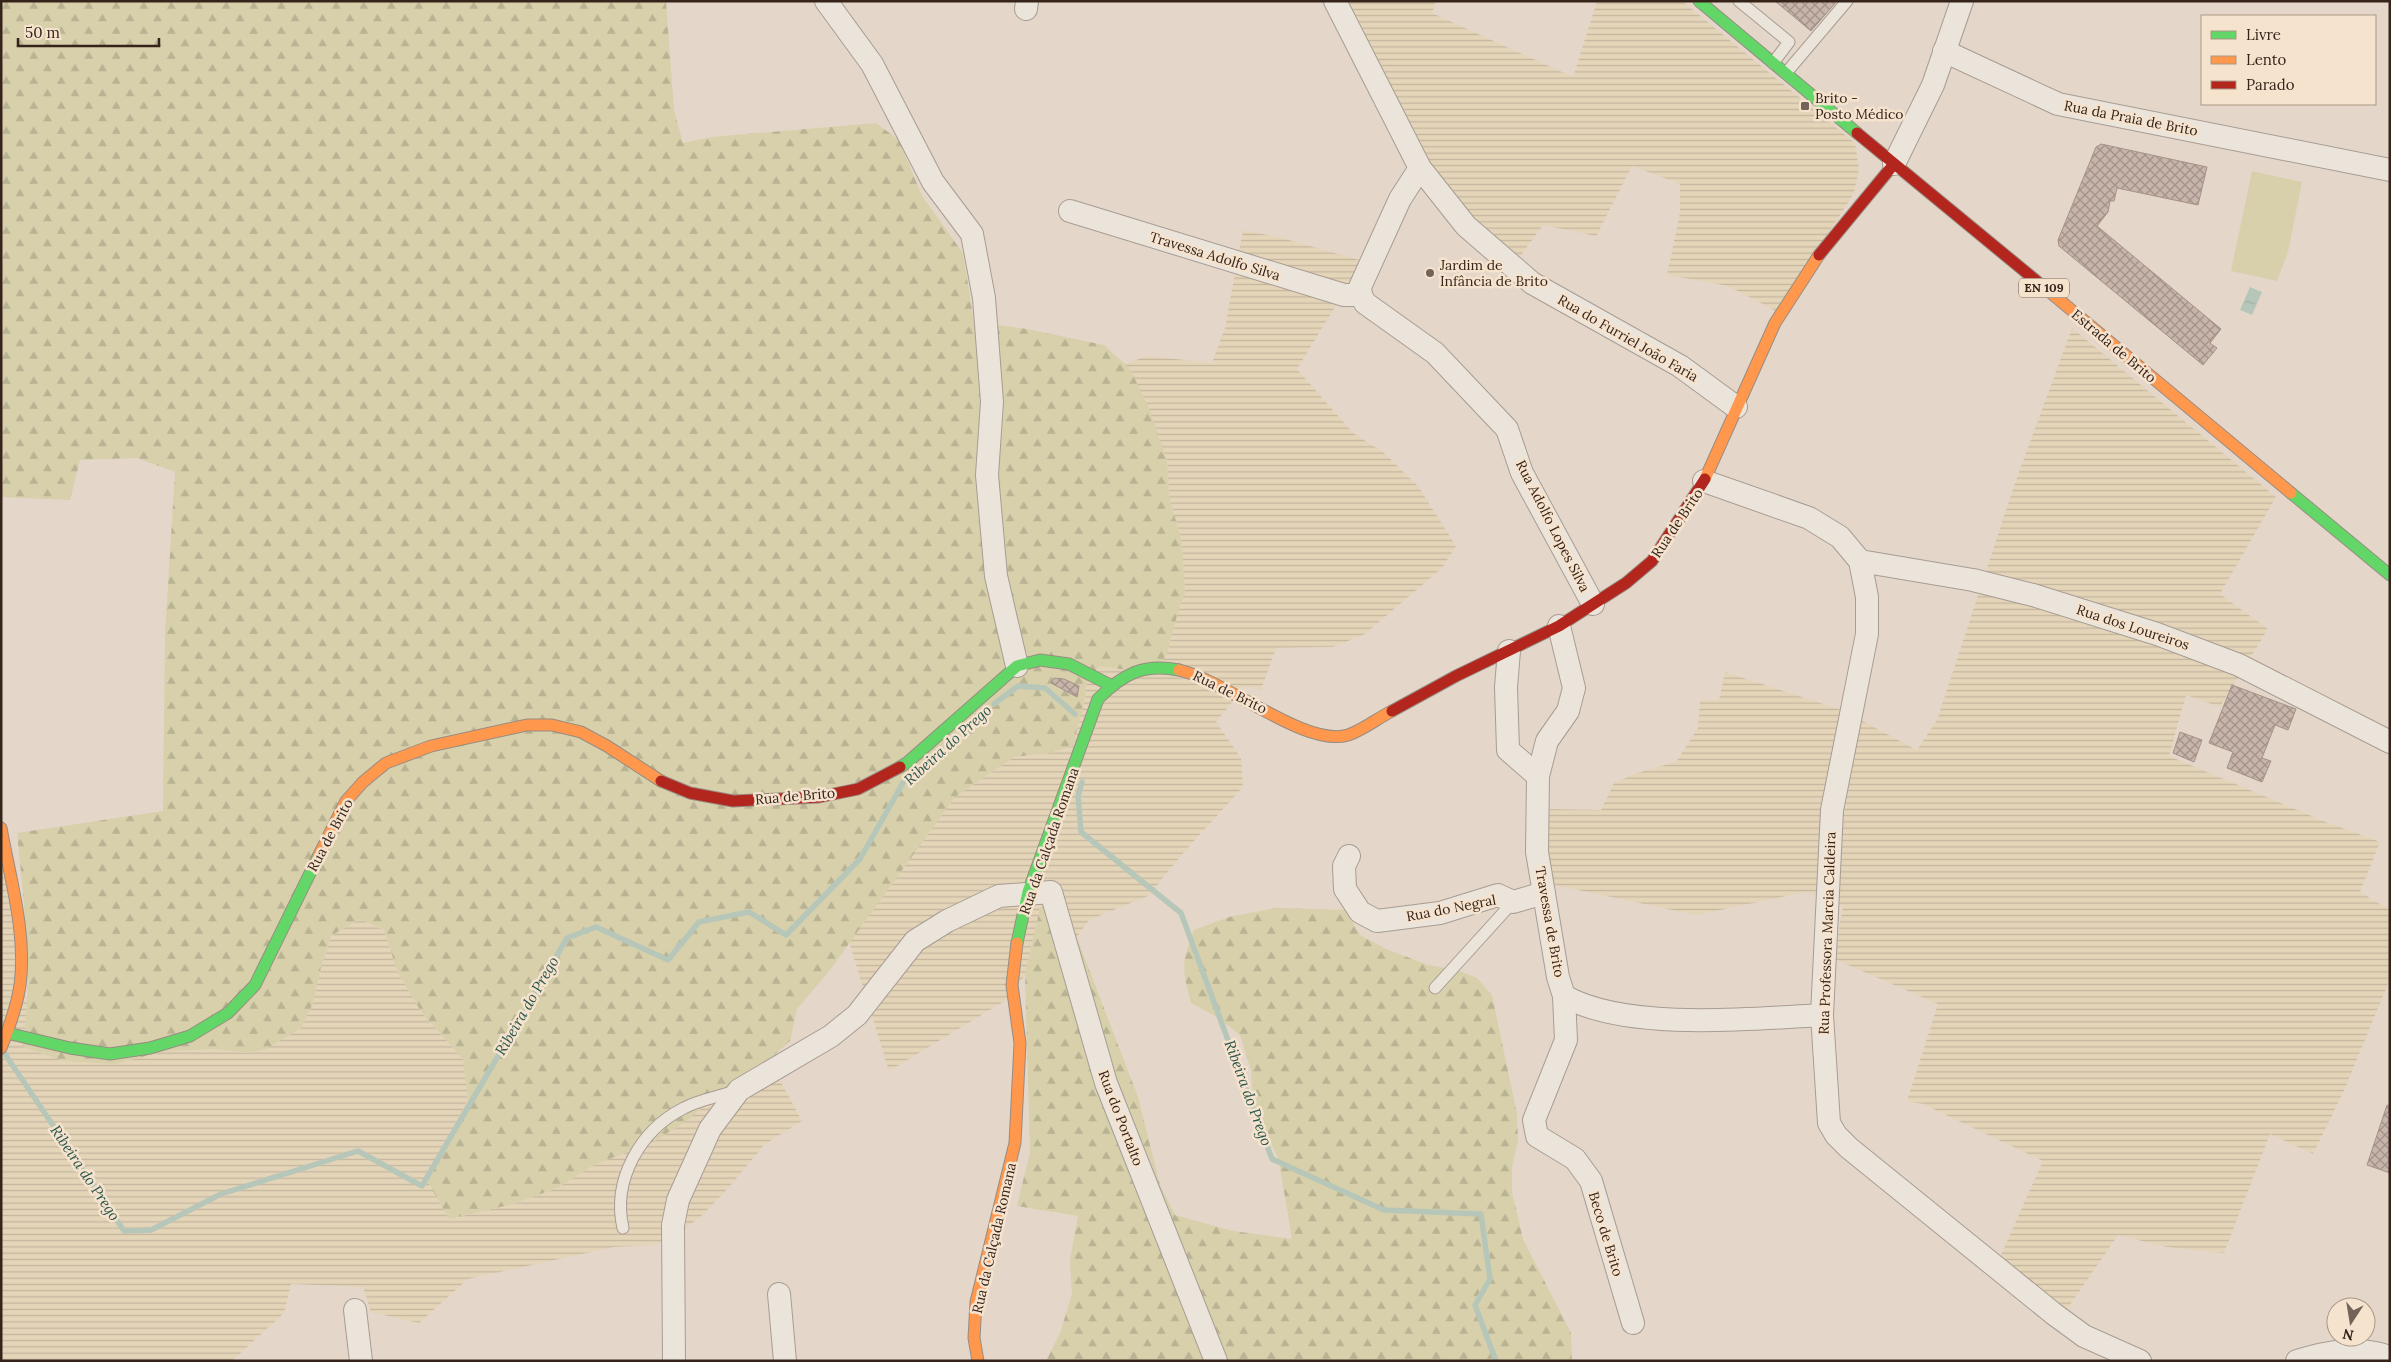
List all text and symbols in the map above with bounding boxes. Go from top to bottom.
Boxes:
scale bar [18,15,159,47]
legend [2201,15,2376,105]
text: 50 m [25,23,60,42]
text: Livre [2246,25,2281,44]
text: Lento [2246,50,2287,69]
text: Parado [2246,75,2295,94]
place label: Brito - Posto Médico [1815,89,1903,123]
street label: Rua da Praia de Brito [2063,96,2199,140]
marker: Brito - Posto Médico [1799,100,1811,112]
street label: Travessa Adolfo Silva [1148,228,1282,284]
place label: Jardim de Infância de Brito [1439,256,1548,290]
marker: Jardim de Infância de Brito [1424,267,1436,279]
road number: EN 109 [2019,278,2069,298]
street label: Rua do Furriel João Faria [1555,290,1701,386]
street label: Estrada de Brito [2068,305,2160,387]
street label: Rua Adolfo Lopes Silva [1512,457,1594,595]
street label: Rua de Brito [1647,485,1707,561]
street label: Rua dos Loureiros [2074,600,2192,654]
street label: Rua de Brito [1190,666,1270,718]
water label: Ribeira do Prego [900,700,995,789]
street label: Rua da Calçada Romana [1015,765,1083,917]
street label: Rua de Brito [754,784,836,808]
street label: Rua de Brito [303,795,357,875]
street label: Rua Professora Marcia Caldeira [1814,831,1840,1035]
street label: Travessa de Brito [1531,865,1569,979]
street label: Rua do Negral [1405,890,1498,926]
water label: Ribeira do Prego [491,953,563,1059]
water label: Ribeira do Prego [1221,1037,1276,1148]
street label: Rua do Portalto [1094,1068,1148,1168]
water label: Ribeira do Prego [46,1121,124,1224]
street label: Rua da Calçada Romana [968,1161,1020,1315]
street label: Beco de Brito [1585,1190,1627,1278]
north arrow [2326,1297,2376,1347]
text: N [2341,1325,2355,1345]

